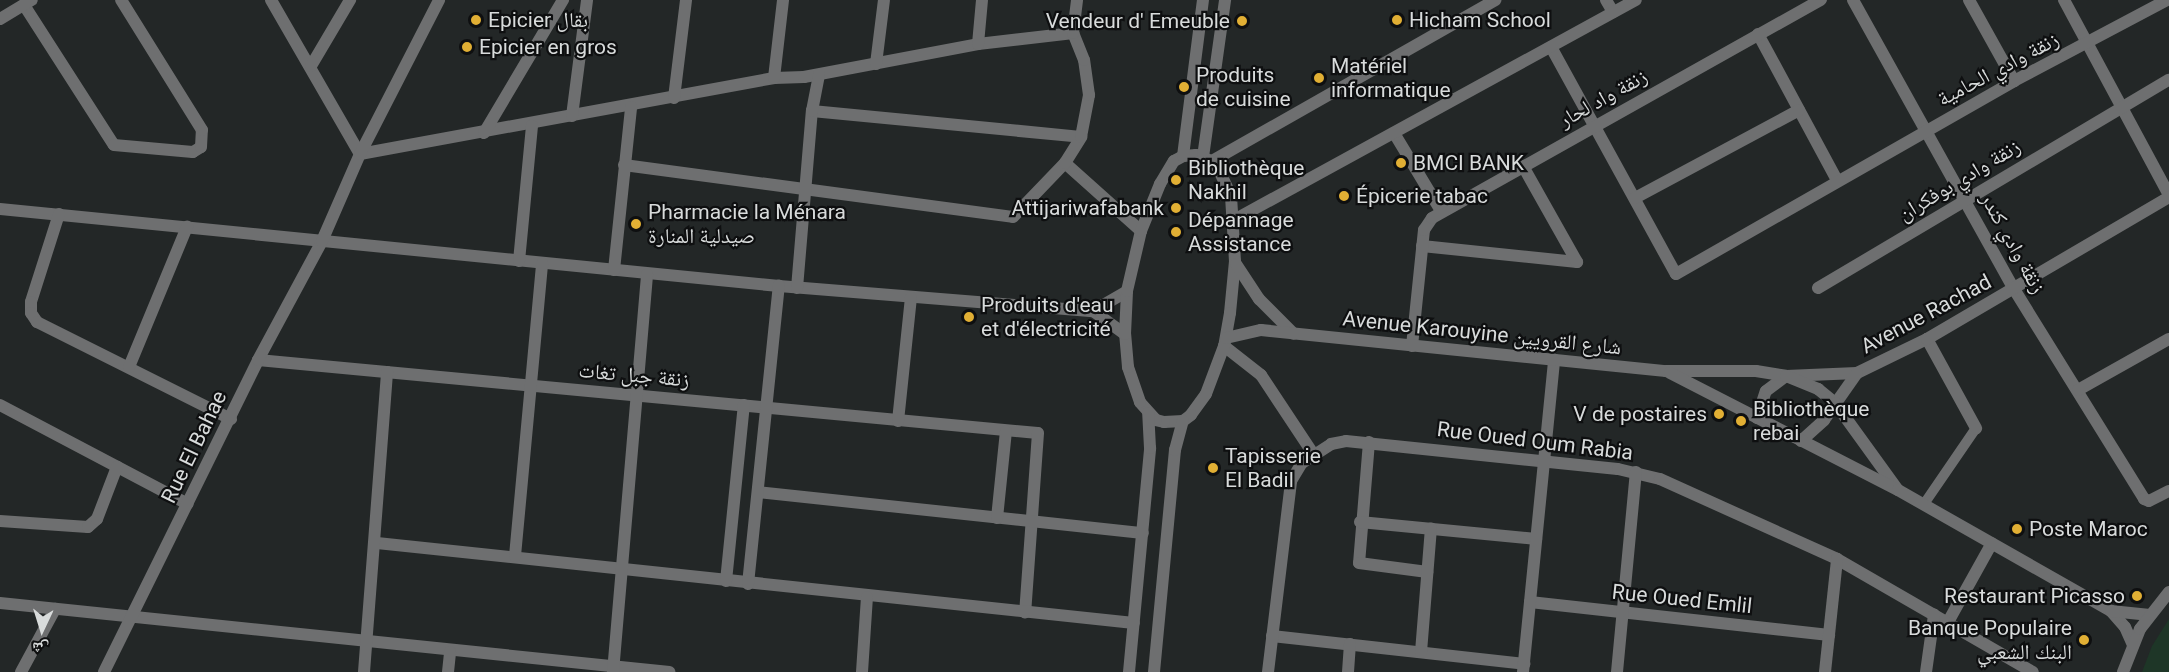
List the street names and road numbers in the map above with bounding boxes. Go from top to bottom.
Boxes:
street label: زنقة وادي الحامية [1933,26,2063,112]
street label: زنقة واد لحار [1554,63,1652,133]
street label: زنقة وادي بوفكران [1893,134,2025,226]
street label: زنقة وادي كندر [1975,188,2051,298]
street label: Avenue Rachad [1856,269,1996,359]
street label: Avenue Karouyine شارع القرويين [1341,306,1623,360]
street label: زنقة جبل تغات [577,358,691,392]
street label: Rue El Bahae [156,387,232,507]
street label: Rue Oued Oum Rabia [1435,416,1635,466]
street label: Rue Oued Emlil [1611,579,1753,619]

